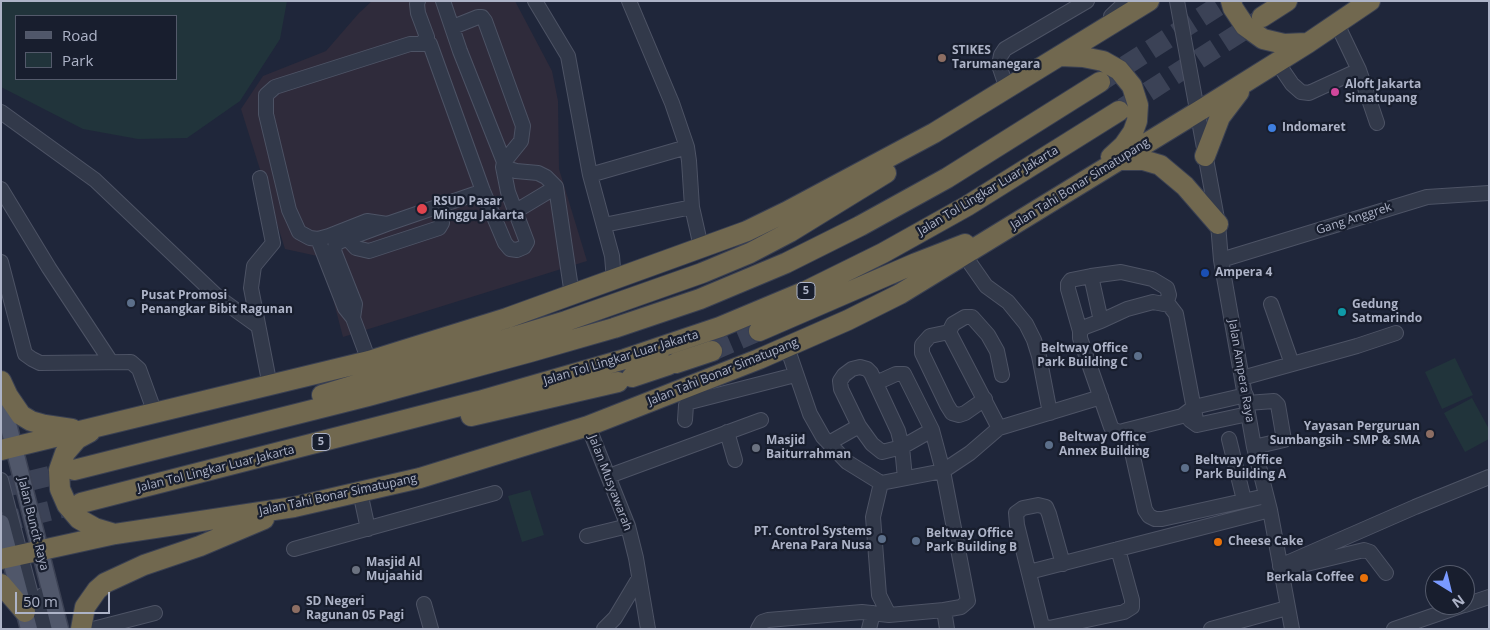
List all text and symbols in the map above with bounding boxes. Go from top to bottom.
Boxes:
legend [15,15,178,80]
text: Road [62,25,98,45]
place label: STIKES Tarumanegara [952,44,1040,72]
text: Park [62,50,93,70]
marker: STIKES Tarumanegara [936,52,948,64]
place label: Aloft Jakarta Simatupang [1345,78,1421,106]
marker: Aloft Jakarta Simatupang [1329,86,1341,98]
place label: Indomaret [1282,121,1346,135]
marker: Indomaret [1266,122,1278,134]
street label: Jalan Tahi Bonar Simatupang [1008,135,1152,233]
street label: Jalan Tol Lingkar Luar Jakarta [915,143,1061,239]
place label: RSUD Pasar Minggu Jakarta [433,195,524,223]
street label: Gang Anggrek [1315,200,1393,238]
marker: RSUD Pasar Minggu Jakarta [415,202,429,216]
place label: Ampera 4 [1215,266,1272,280]
marker: Ampera 4 [1199,267,1211,279]
road number: 5 [797,282,815,300]
place label: Pusat Promosi Penangkar Bibit Ragunan [141,289,293,317]
marker: Pusat Promosi Penangkar Bibit Ragunan [125,297,137,309]
place label: Gedung Satmarindo [1352,298,1422,326]
marker: Gedung Satmarindo [1336,306,1348,318]
street label: Jalan Ampera Raya [1225,318,1257,424]
street label: Jalan Tol Lingkar Luar Jakarta [542,328,700,388]
street label: Jalan Tahi Bonar Simatupang [646,335,800,409]
place label: Beltway Office Park Building C [1037,342,1128,370]
marker: Beltway Office Park Building C [1132,350,1144,362]
place label: Yayasan Perguruan Sumbangsih - SMP & SMA [1270,420,1420,448]
marker: Yayasan Perguruan Sumbangsih - SMP & SMA [1424,428,1436,440]
place label: Beltway Office Annex Building [1059,431,1149,459]
street label: Jalan Musyawarah [585,433,635,533]
road number: 5 [312,434,330,451]
place label: Masjid Baiturrahman [766,434,851,462]
marker: Beltway Office Annex Building [1043,439,1055,451]
marker: Masjid Baiturrahman [750,442,762,454]
street label: Jalan Tol Lingkar Luar Jakarta [136,443,296,495]
place label: Beltway Office Park Building A [1195,454,1286,482]
marker: Beltway Office Park Building A [1179,462,1191,474]
street label: Jalan Tahi Bonar Simatupang [258,471,418,519]
street label: Jalan Buncit Raya [14,476,52,572]
place label: PT. Control Systems Arena Para Nusa [754,525,872,553]
place label: Beltway Office Park Building B [926,527,1017,555]
marker: PT. Control Systems Arena Para Nusa [876,533,888,545]
marker: Beltway Office Park Building B [910,535,922,547]
place label: Cheese Cake [1228,535,1303,549]
marker: Cheese Cake [1212,536,1224,548]
place label: Masjid Al Mujaahid [366,556,423,584]
marker: Masjid Al Mujaahid [350,564,362,576]
north arrow [1425,565,1475,615]
place label: Berkala Coffee [1266,571,1354,585]
marker: Berkala Coffee [1358,572,1370,584]
scale bar [18,582,112,614]
text: 50 m [23,591,58,611]
text: N [1448,591,1469,613]
place label: SD Negeri Ragunan 05 Pagi [306,595,404,623]
marker: SD Negeri Ragunan 05 Pagi [290,603,302,615]

